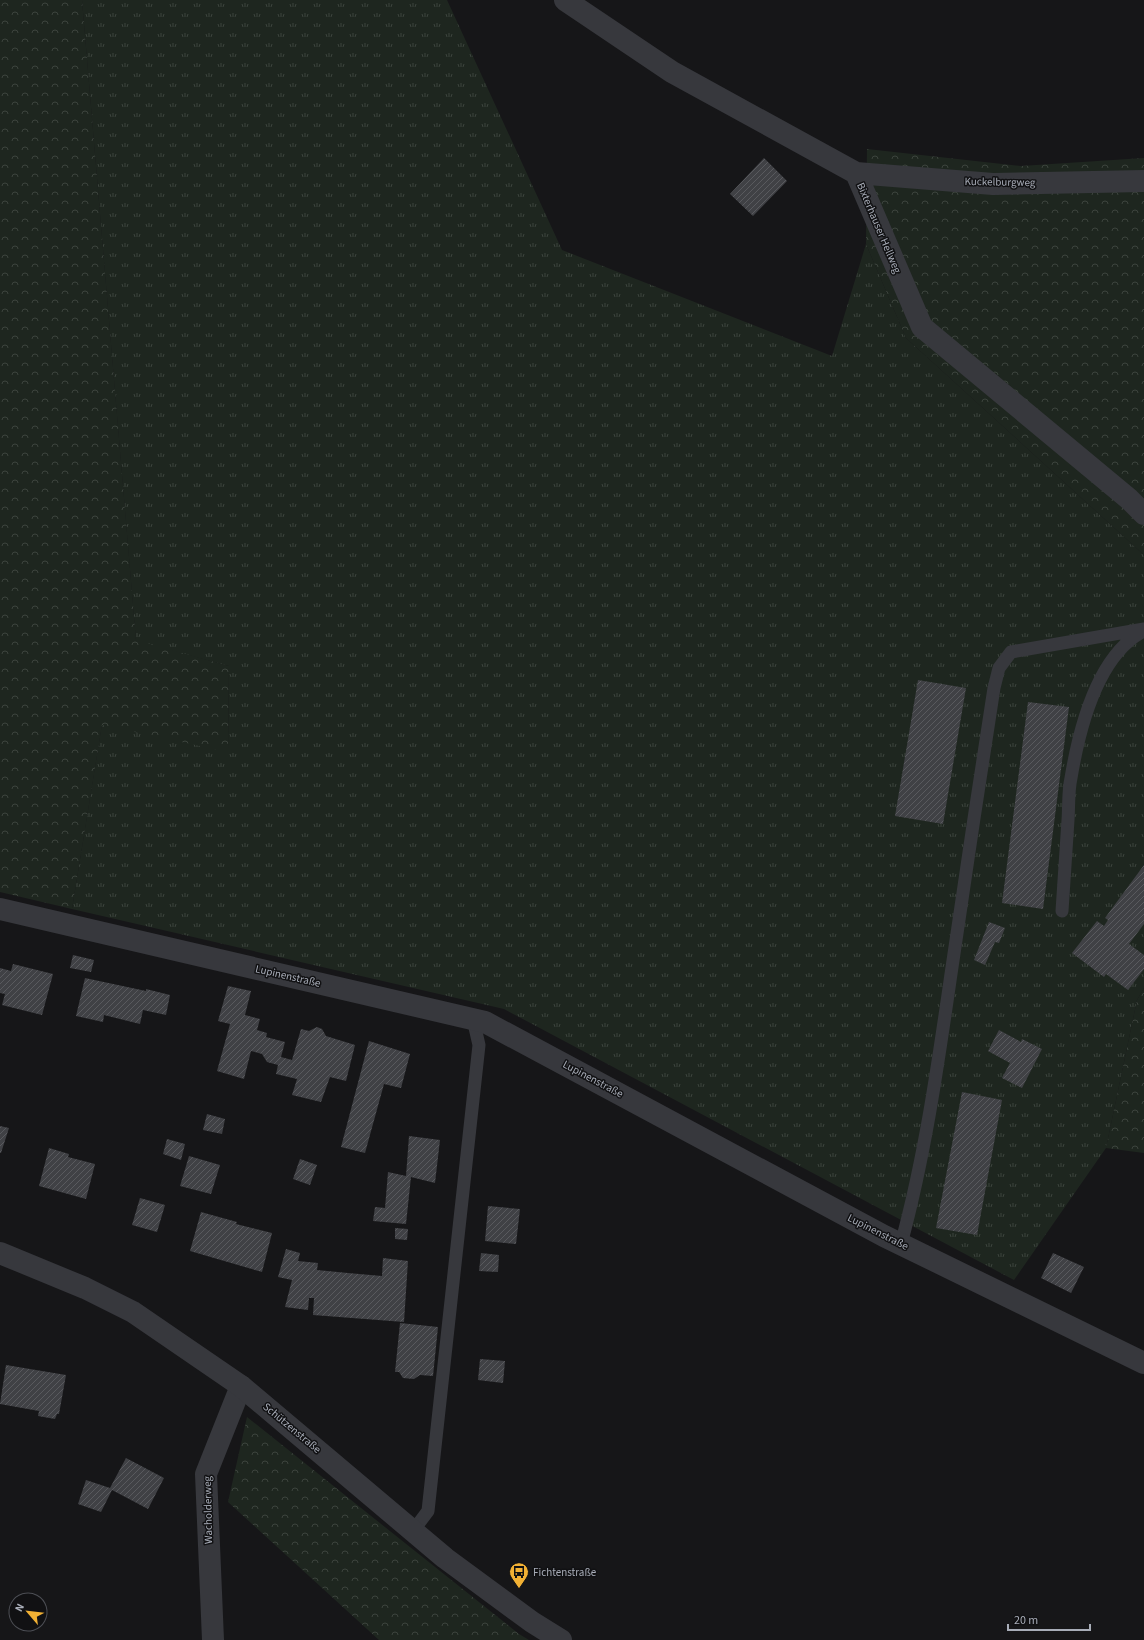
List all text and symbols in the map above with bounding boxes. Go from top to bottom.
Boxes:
street label: Kuckelburgweg [964,174,1036,190]
street label: Bixterhauser Hellweg [853,180,905,276]
street label: Lupinenstraße [254,961,323,991]
street label: Lupinenstraße [560,1057,626,1101]
street label: Lupinenstraße [845,1210,912,1254]
street label: Schützenstraße [260,1399,325,1457]
street label: Wacholderweg [200,1475,216,1544]
bus stop icon: Fichtenstraße [508,1561,530,1589]
place label: Fichtenstraße [533,1565,597,1580]
north arrow [8,1592,48,1632]
text: N [11,1601,28,1614]
scale bar [1008,1606,1090,1632]
text: 20 m [1014,1612,1038,1629]

